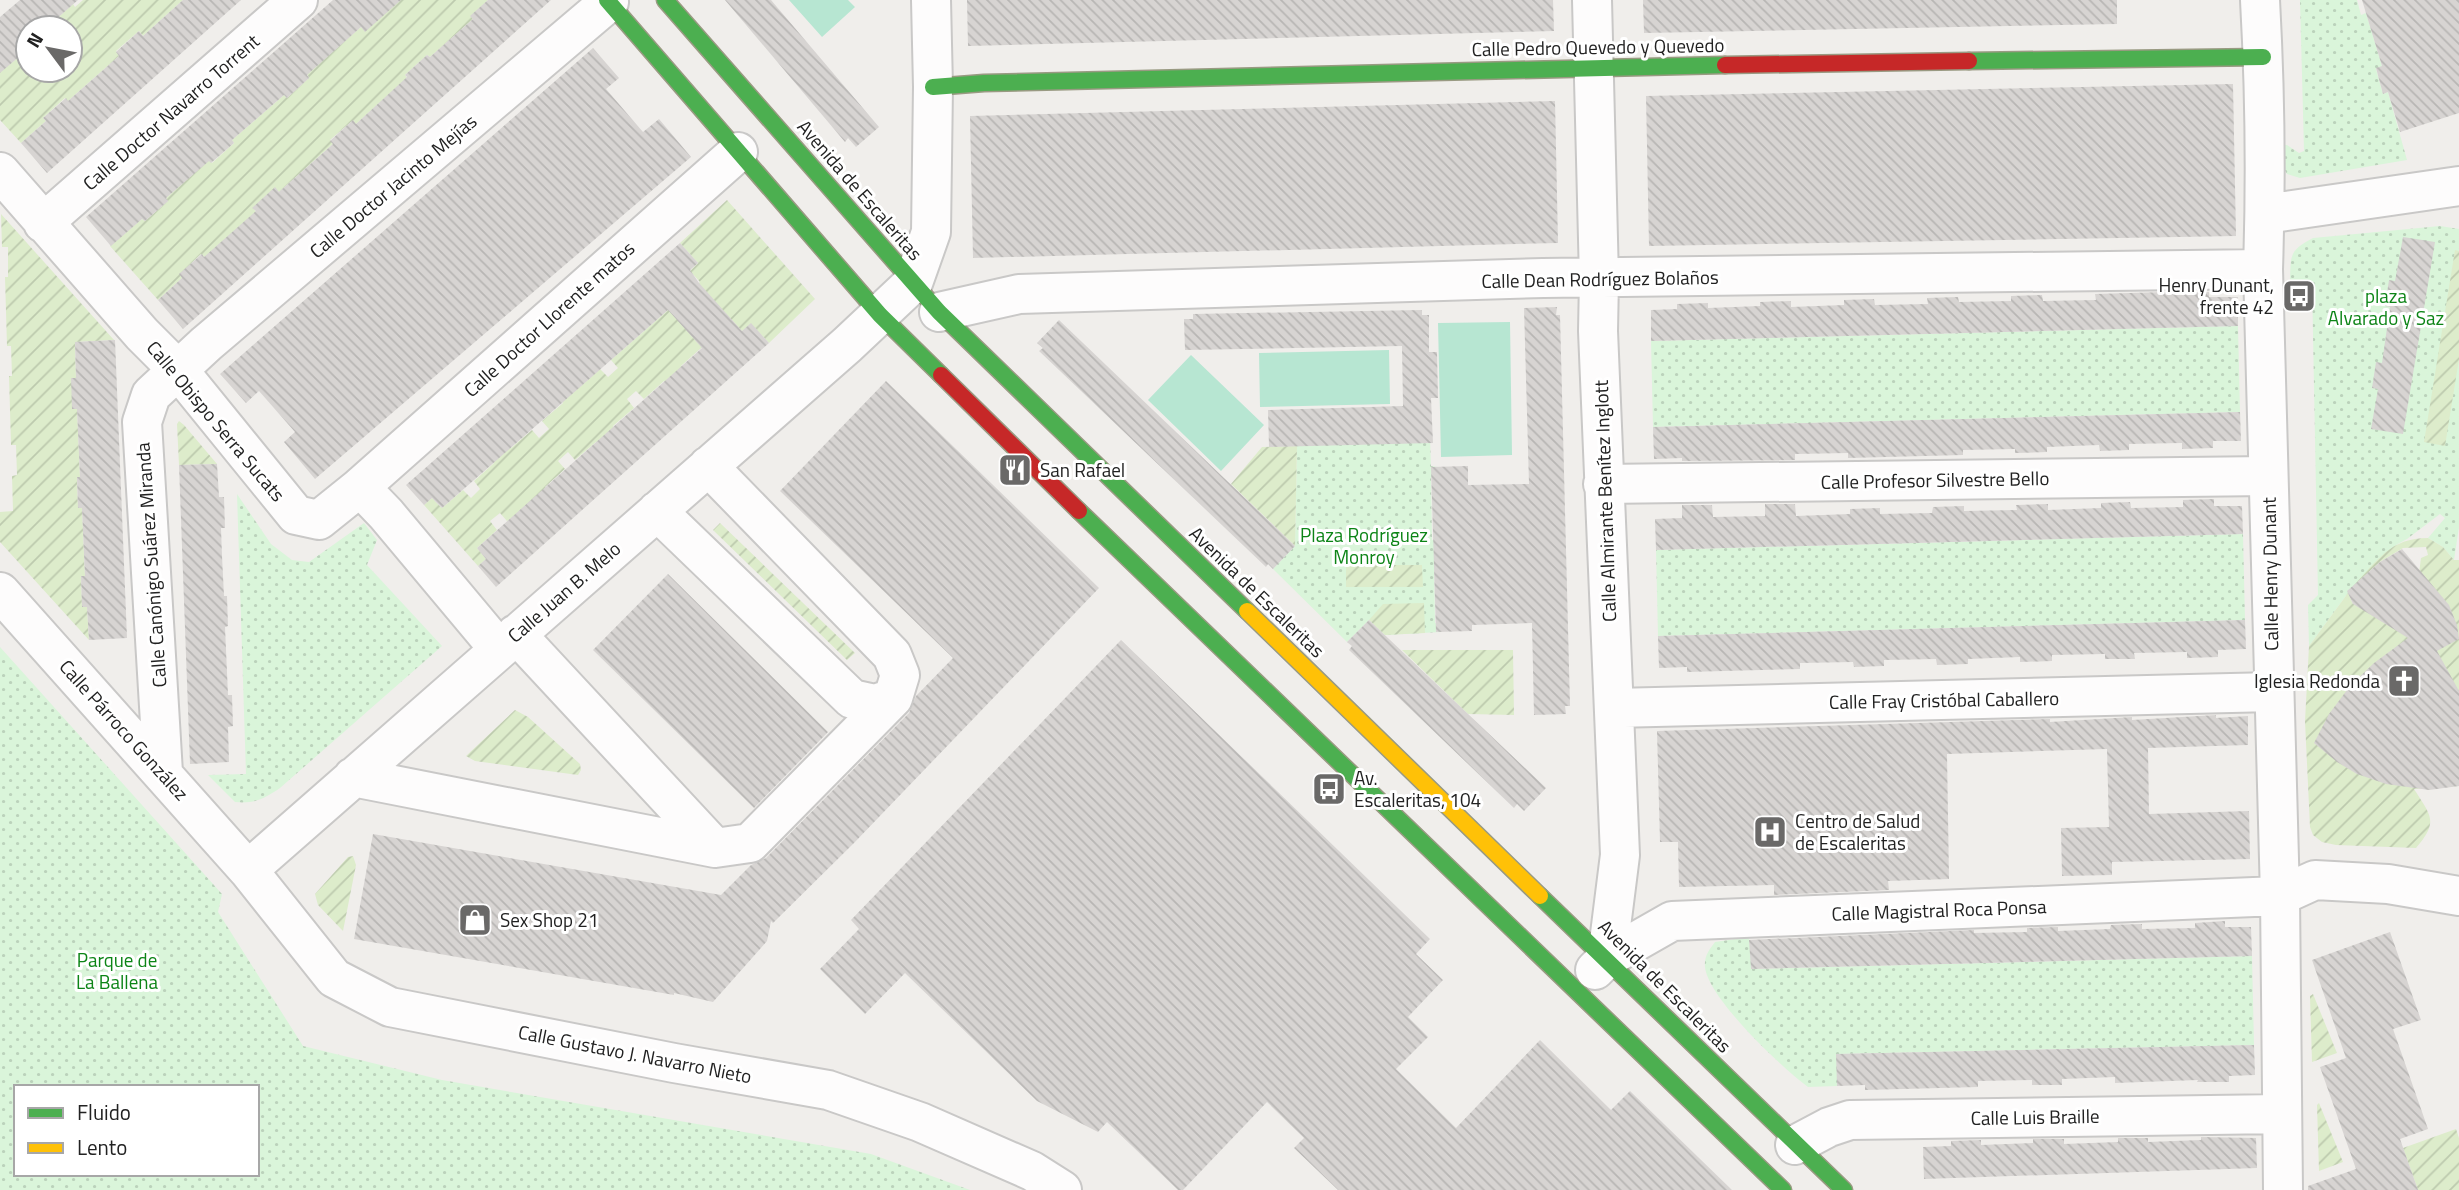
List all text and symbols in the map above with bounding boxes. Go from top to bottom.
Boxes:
north arrow [14,14,84,84]
text: N [18,26,50,53]
street label: Calle Doctor Navarro Torrent [76,26,266,197]
street label: Calle Pedro Quevedo y Quevedo [1471,30,1725,63]
street label: Calle Doctor Jacinto Mejías [303,107,483,265]
street label: Avenida de Escaleritas [791,113,930,267]
street label: Calle Doctor Llorente matos [457,234,641,403]
street label: Calle Dean Rodríguez Bolaños [1481,262,1719,295]
place label: Henry Dunant, frente 42 [2158,270,2274,321]
bus stop icon: Henry Dunant, frente 42 [2280,277,2318,315]
park label: plaza Alvarado y Saz [2328,281,2444,332]
street label: Calle Obispo Serra Sucats [140,334,293,508]
street label: Calle Almirante Benítez Inglott [1586,379,1623,622]
street label: Calle Canónigo Suárez Miranda [127,441,174,689]
restaurant icon: San Rafael [996,451,1034,489]
place label: San Rafael [1040,455,1125,484]
street label: Calle Profesor Silvestre Bello [1820,463,2050,496]
street label: Calle Henry Dunant [2254,497,2285,651]
street label: Avenida de Escaleritas [1183,519,1332,664]
park label: Plaza Rodríguez Monroy [1300,520,1428,571]
street label: Calle Juan B. Melo [501,534,627,649]
street label: Calle Párroco González [53,653,196,807]
church icon: Iglesia Redonda [2385,662,2423,700]
place label: Iglesia Redonda [2254,666,2380,695]
street label: Calle Fray Cristóbal Caballero [1829,683,2059,716]
place label: Av. Escaleritas, 104 [1354,763,1481,814]
bus stop icon: Av. Escaleritas, 104 [1310,770,1348,808]
place label: Centro de Salud de Escaleritas [1795,806,1920,857]
hospital icon: Centro de Salud de Escaleritas [1751,813,1789,851]
street label: Calle Magistral Roca Ponsa [1831,891,2048,928]
shop icon: Sex Shop 21 [456,901,494,939]
place label: Sex Shop 21 [500,905,599,934]
street label: Avenida de Escaleritas [1592,912,1739,1059]
park label: Parque de La Ballena [76,945,159,996]
street label: Calle Gustavo J. Navarro Nieto [516,1017,754,1090]
legend [14,1085,259,1176]
text: Fluido [77,1096,131,1128]
street label: Calle Luis Braille [1970,1101,2100,1132]
text: Lento [77,1131,127,1163]

